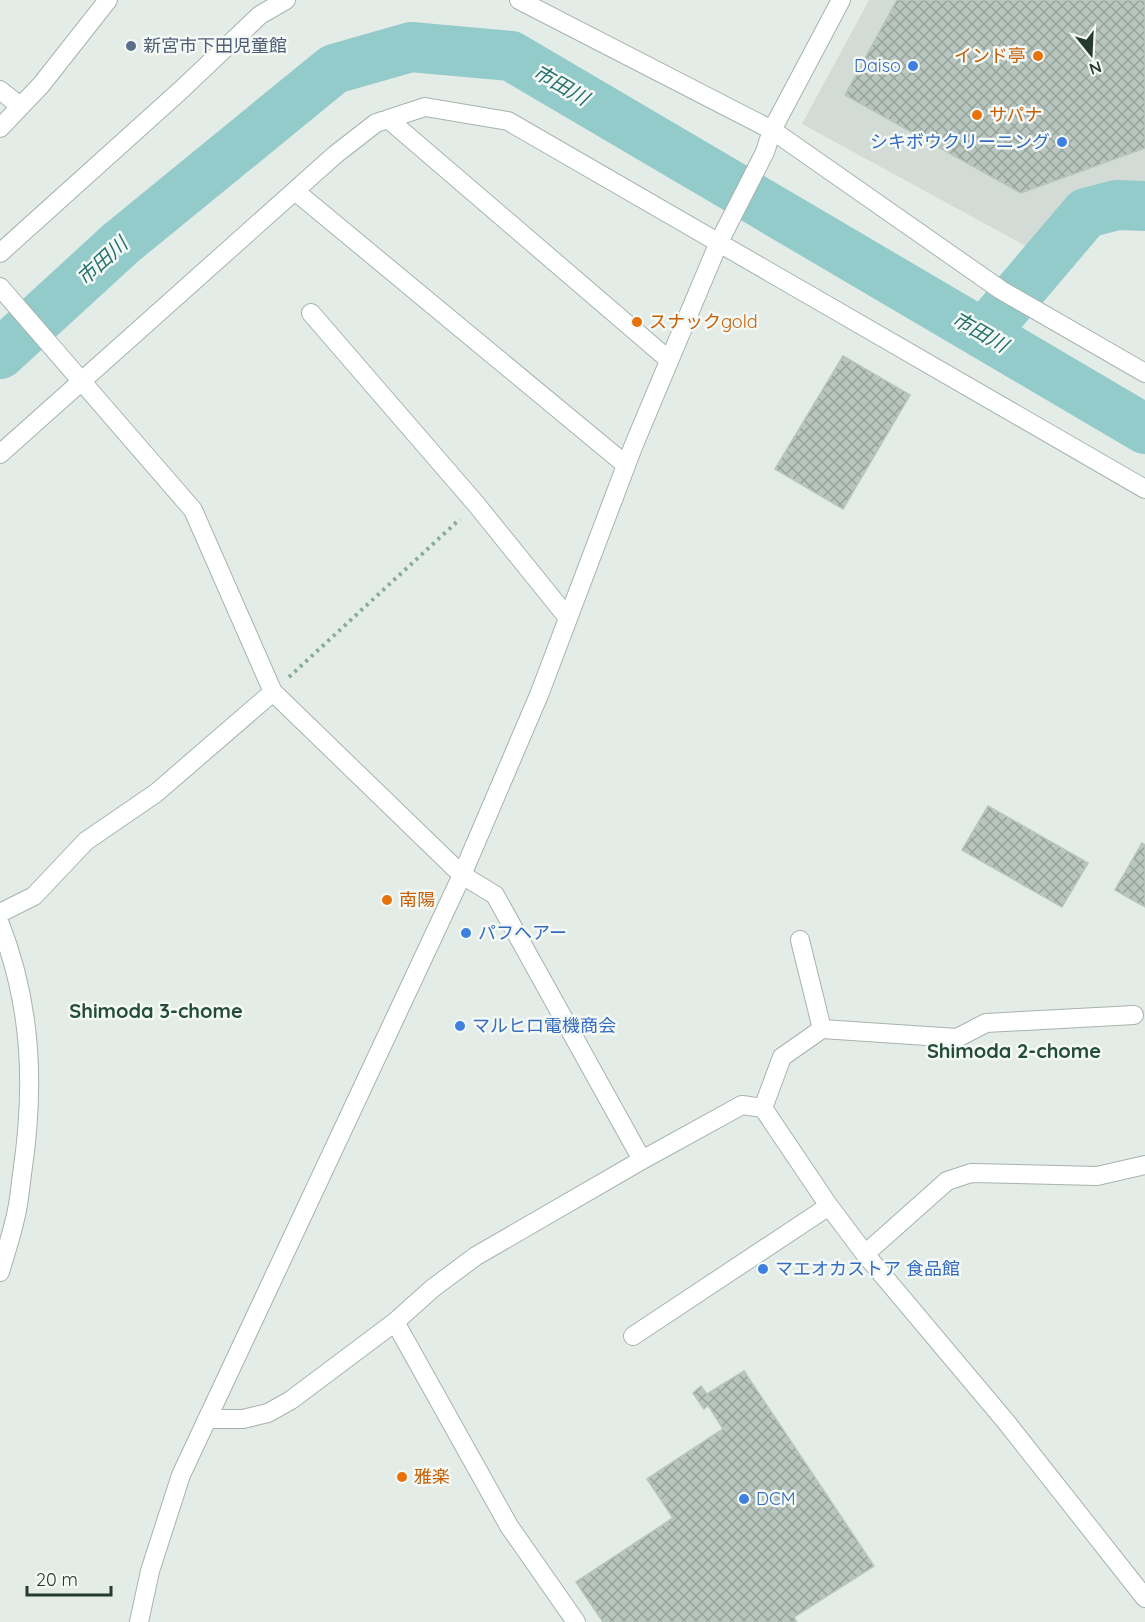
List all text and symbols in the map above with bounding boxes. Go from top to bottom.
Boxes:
north arrow [1061,24,1121,84]
place label: 新宮市下田児童館 [143,34,287,57]
marker: 新宮市下田児童館 [124,39,138,53]
place label: インド亭 [954,44,1026,67]
marker: インド亭 [1031,49,1045,63]
place label: Daiso [854,54,901,77]
text: N [1087,57,1104,80]
water label: 市田川 [529,59,595,111]
marker: Daiso [906,59,920,73]
place label: サパナ [989,103,1042,126]
marker: サパナ [970,108,984,122]
place label: シキボウクリーニング [870,130,1050,153]
marker: シキボウクリーニング [1055,135,1069,149]
water label: 市田川 [71,230,134,290]
water label: 市田川 [948,306,1014,358]
place label: スナックgold [649,310,758,333]
marker: スナックgold [630,315,644,329]
place label: 南陽 [399,888,435,911]
marker: 南陽 [380,893,394,907]
place label: パフヘアー [478,921,567,944]
marker: パフヘアー [459,926,473,940]
district label: Shimoda 3-chome [69,998,243,1023]
place label: マルヒロ電機商会 [472,1014,616,1037]
marker: マルヒロ電機商会 [453,1019,467,1033]
district label: Shimoda 2-chome [927,1038,1101,1063]
place label: マエオカストア 食品館 [775,1257,960,1280]
marker: マエオカストア 食品館 [756,1262,770,1276]
place label: 雅楽 [414,1465,450,1488]
marker: 雅楽 [395,1470,409,1484]
place label: DCM [756,1487,796,1510]
marker: DCM [737,1492,751,1506]
scale bar [27,1559,111,1597]
text: 20 m [36,1568,78,1591]

